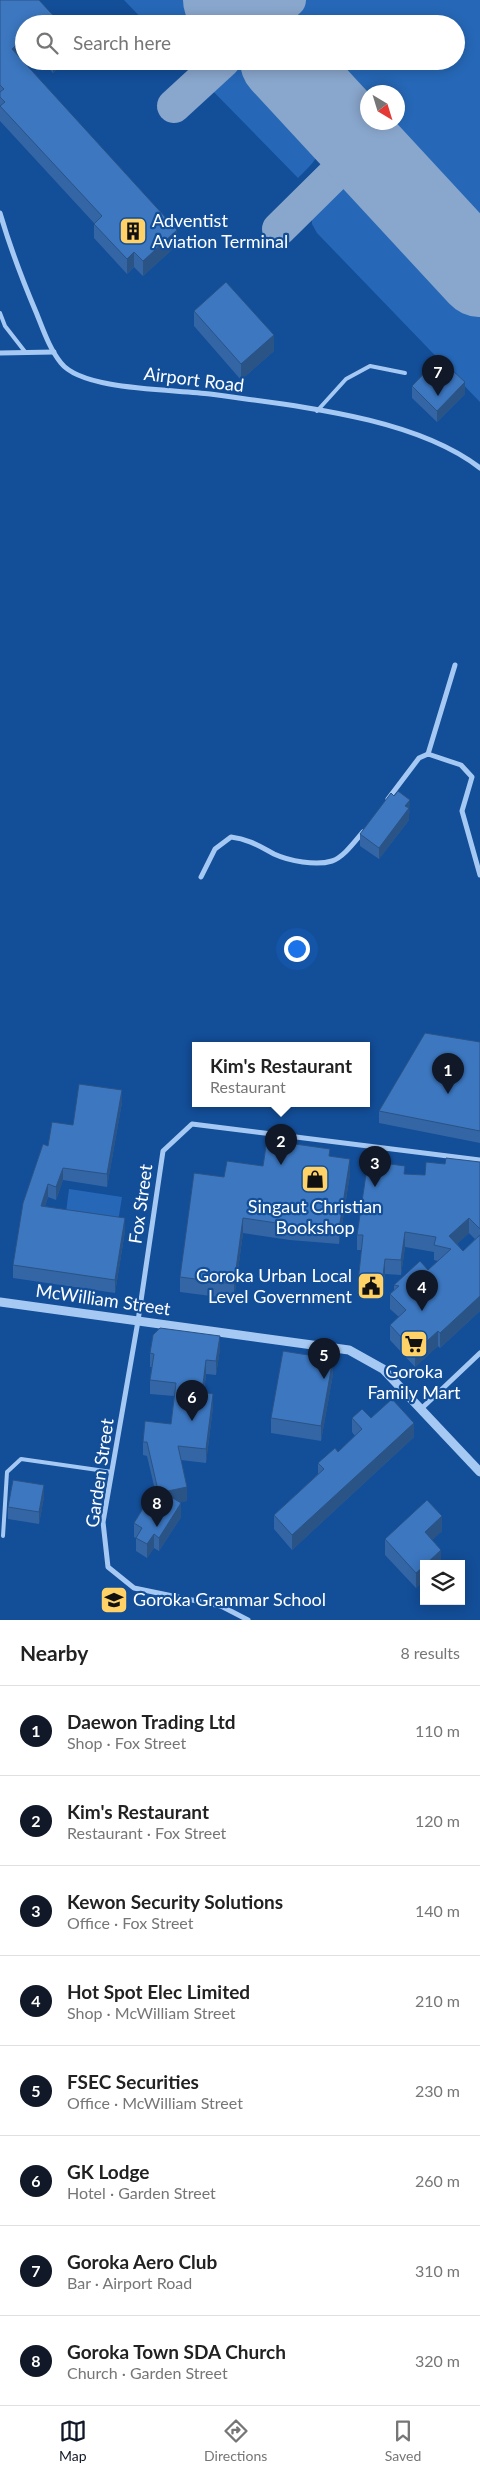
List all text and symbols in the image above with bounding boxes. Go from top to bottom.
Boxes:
search box [15,15,465,70]
icon: search [33,29,61,57]
text: Search here [73,31,171,54]
north arrow [360,85,405,130]
place label: Adventist Aviation Terminal [152,209,288,252]
building icon: Adventist Aviation Terminal [118,216,148,246]
pin: 7 [422,355,454,396]
street label: Airport Road [143,362,246,396]
your location [284,936,310,962]
popup [192,1042,370,1107]
pin: 1 [432,1053,464,1094]
text: Kim's Restaurant [210,1054,352,1077]
text: Restaurant [210,1077,286,1096]
pin: 2 [265,1124,297,1165]
pin: 3 [359,1146,391,1187]
street label: Fox Street [124,1162,157,1245]
shop icon: Singaut Christian Bookshop [300,1164,330,1194]
place label: Singaut Christian Bookshop [248,1195,382,1238]
place label: Goroka Urban Local Level Government [196,1264,353,1307]
pin: 4 [406,1270,438,1311]
public building icon: Goroka Urban Local Level Government [356,1271,386,1301]
street label: McWilliam Street [34,1279,172,1319]
supermarket icon: Goroka Family Mart [399,1329,429,1359]
pin: 5 [308,1338,340,1379]
place label: Goroka Family Mart [367,1360,461,1403]
pin: 6 [176,1380,208,1421]
street label: Garden Street [80,1416,118,1529]
pin: 8 [141,1486,173,1527]
map controls [420,1560,465,1605]
button: layers [420,1560,465,1605]
school or university icon: Goroka Grammar School [99,1585,129,1615]
place label: Goroka Grammar School [133,1588,326,1610]
text: Nearby [20,1640,88,1665]
text: 8 results [400,1643,460,1662]
text: Daewon Trading Ltd [67,1710,236,1733]
text: 1 [31,1721,41,1740]
text: 110 m [415,1721,460,1740]
text: Shop · Fox Street [67,1733,186,1752]
text: Kim's Restaurant [67,1800,209,1823]
text: 2 [31,1811,41,1830]
text: 120 m [415,1811,460,1830]
text: Restaurant · Fox Street [67,1823,226,1842]
text: Kewon Security Solutions [67,1890,283,1913]
text: 3 [31,1901,41,1920]
text: 140 m [415,1901,460,1920]
text: Office · Fox Street [67,1913,194,1932]
text: Hot Spot Elec Limited [67,1980,250,2003]
text: 4 [31,1991,41,2010]
text: 210 m [415,1991,460,2010]
text: Shop · McWilliam Street [67,2003,236,2022]
text: FSEC Securities [67,2070,199,2093]
text: 5 [31,2081,41,2100]
text: 230 m [415,2081,460,2100]
text: Office · McWilliam Street [67,2093,243,2112]
text: GK Lodge [67,2160,150,2183]
text: 6 [31,2171,41,2190]
text: 260 m [415,2171,460,2190]
text: Hotel · Garden Street [67,2183,216,2202]
text: Goroka Aero Club [67,2250,217,2273]
text: 7 [31,2261,41,2280]
text: 310 m [415,2261,460,2280]
text: Bar · Airport Road [67,2273,192,2292]
text: Goroka Town SDA Church [67,2340,286,2363]
text: 8 [31,2351,41,2370]
text: 320 m [415,2351,460,2370]
text: Church · Garden Street [67,2363,228,2382]
tab: Map [59,2417,87,2464]
tab: Directions [204,2417,267,2464]
tab: Saved [385,2417,421,2464]

